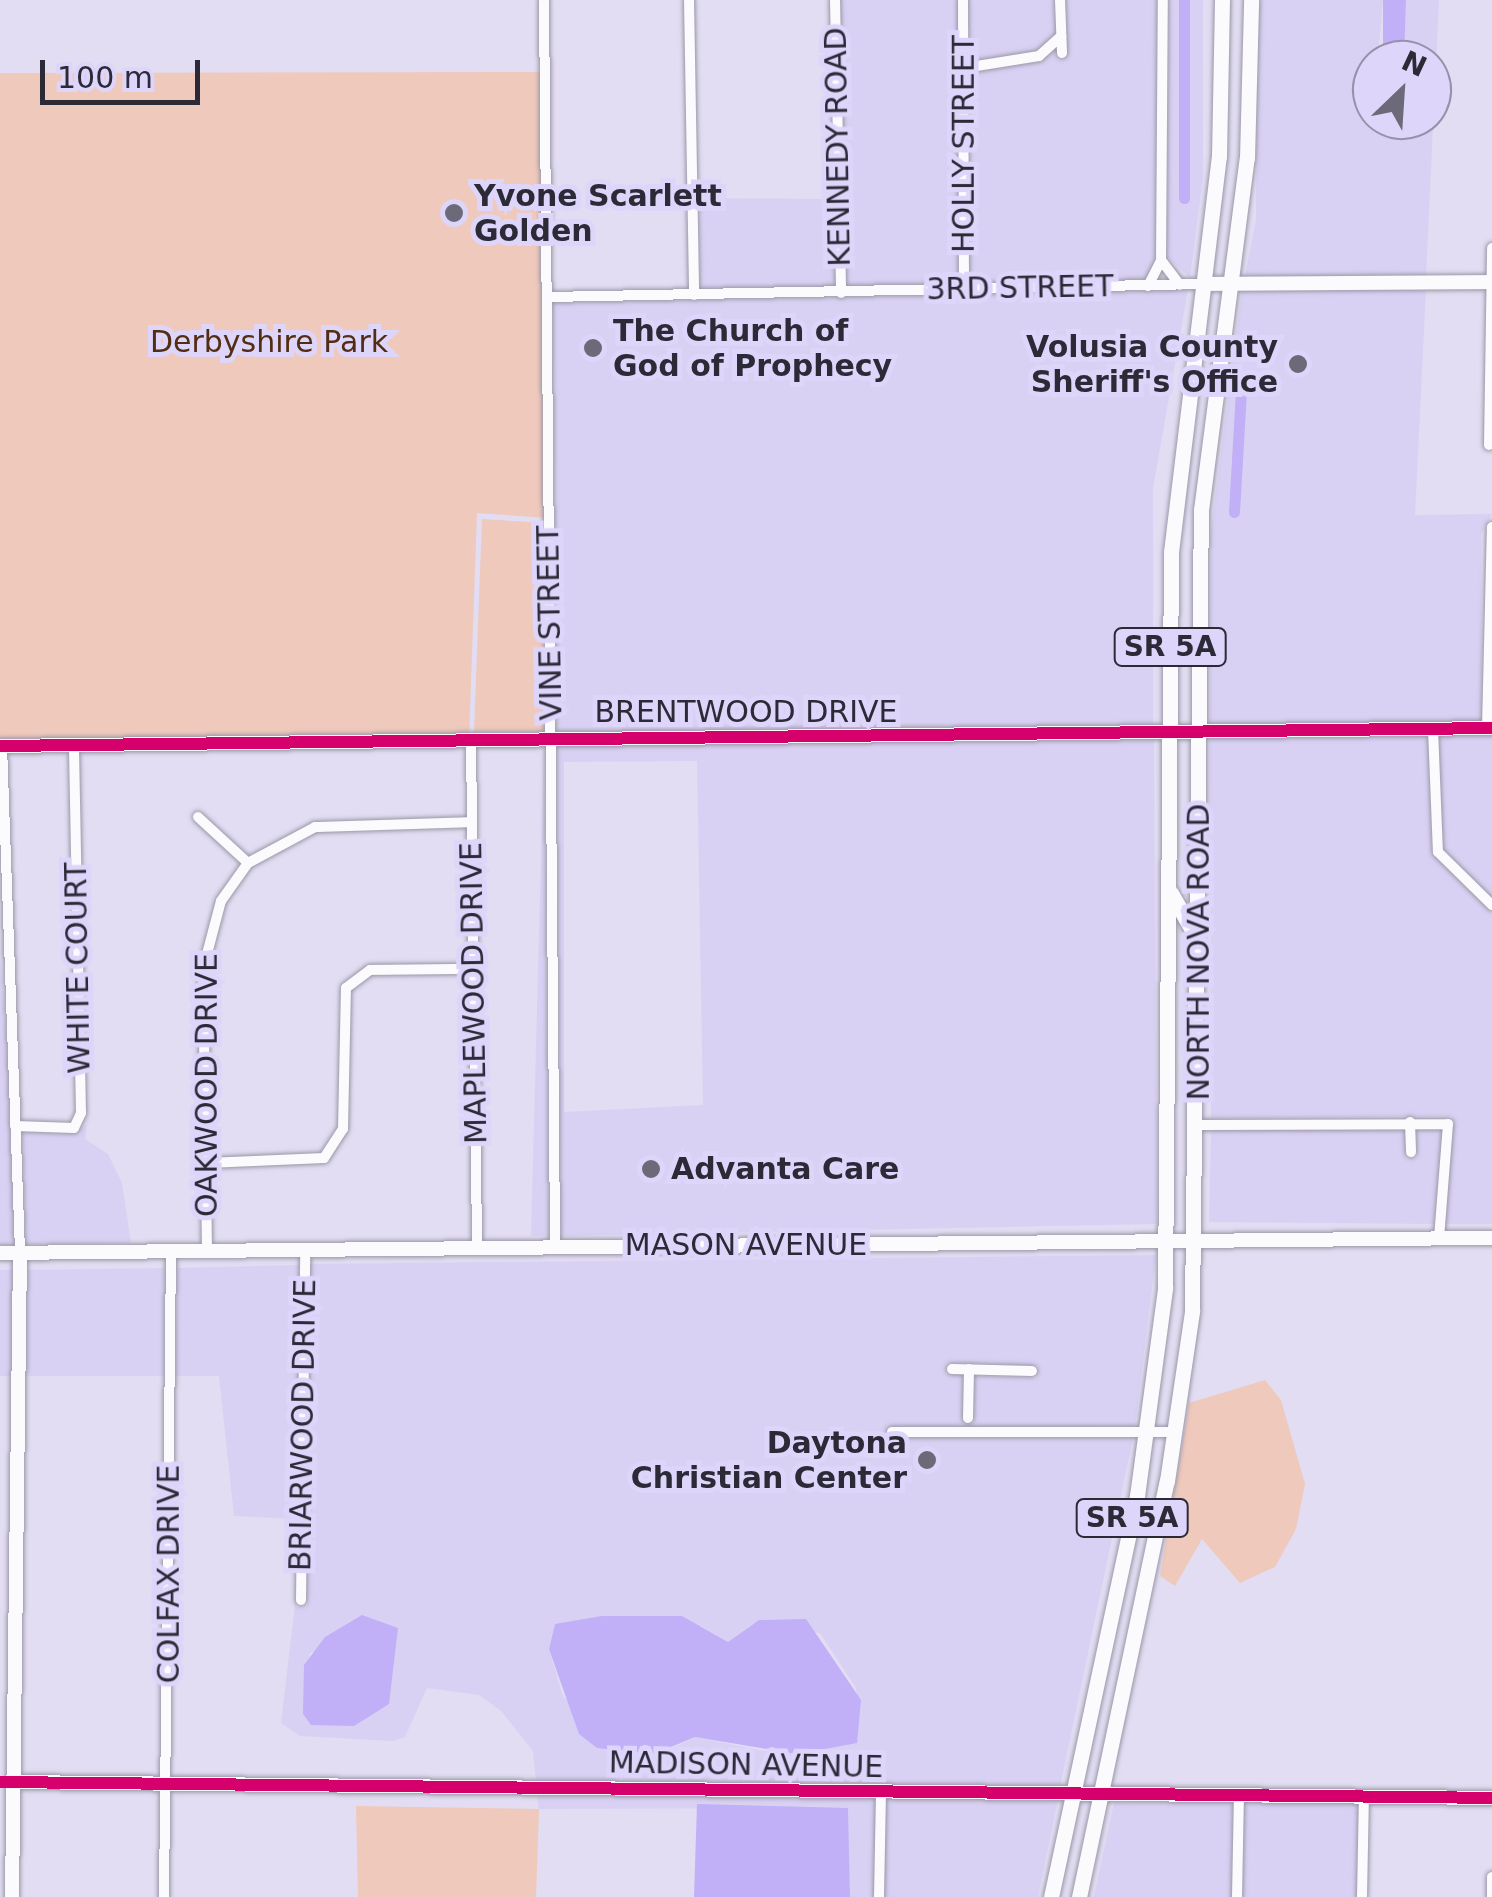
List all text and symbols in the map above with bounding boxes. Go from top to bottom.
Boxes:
street label: KENNEDY ROAD [818,27,858,267]
street label: HOLLY STREET [946,35,982,253]
scale bar [45,40,205,102]
north arrow [1352,40,1452,140]
text: N [1396,44,1432,84]
text: 100 m [57,60,153,95]
place label: Yvone Scarlett Golden [474,178,722,248]
marker: Yvone Scarlett Golden [443,202,465,224]
street label: 3RD STREET [926,268,1114,308]
place label: The Church of God of Prophecy [613,313,892,384]
park label: Derbyshire Park [150,324,388,360]
place label: Volusia County Sheriff's Office [1026,329,1278,400]
marker: The Church of God of Prophecy [582,337,604,359]
marker: Volusia County Sheriff's Office [1287,353,1309,375]
street label: VINE STREET [530,525,570,721]
road number: SR 5A [1112,624,1228,670]
street label: BRENTWOOD DRIVE [595,694,897,730]
street label: NORTH NOVA ROAD [1181,804,1217,1100]
street label: MAPLEWOOD DRIVE [453,842,495,1144]
street label: WHITE COURT [58,862,98,1074]
street label: OAKWOOD DRIVE [189,953,225,1217]
place label: Advanta Care [671,1151,899,1187]
marker: Advanta Care [640,1158,662,1180]
street label: MASON AVENUE [625,1227,867,1263]
street label: BRIARWOOD DRIVE [282,1279,324,1571]
place label: Daytona Christian Center [631,1425,907,1496]
marker: Daytona Christian Center [916,1449,938,1471]
street label: COLFAX DRIVE [151,1465,187,1683]
road number: SR 5A [1074,1495,1190,1541]
street label: MADISON AVENUE [608,1745,884,1785]

